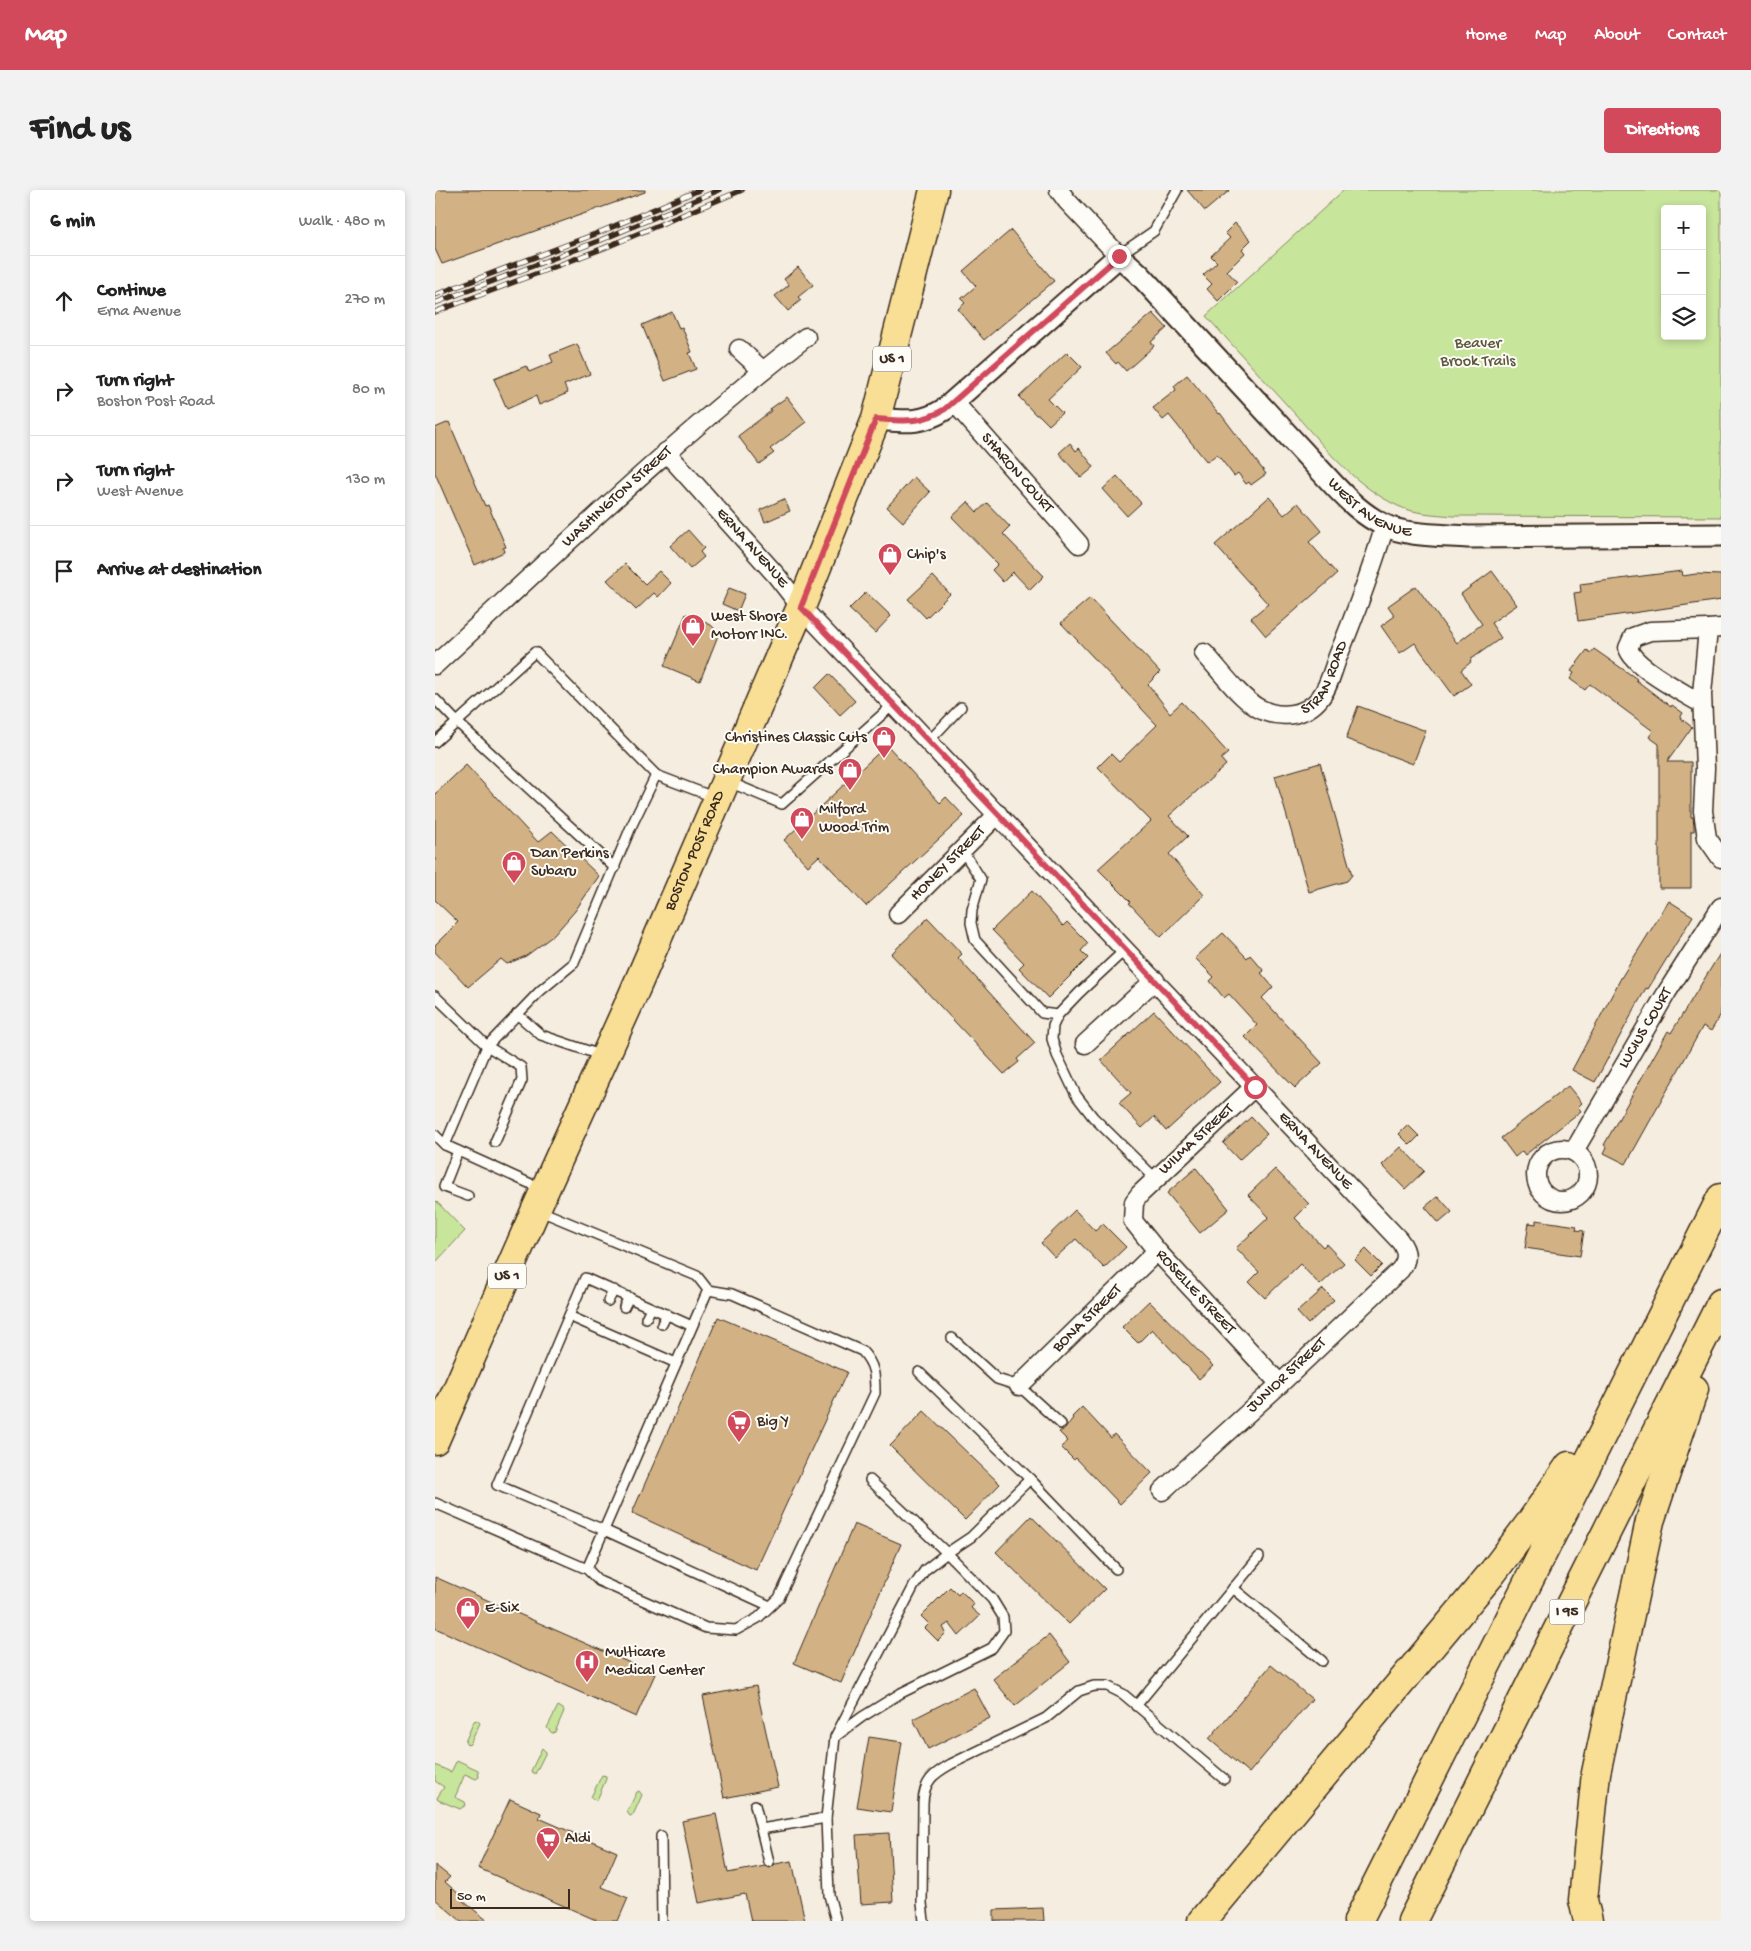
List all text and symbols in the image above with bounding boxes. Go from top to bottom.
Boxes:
text: Map [25,21,67,50]
text: Home [1465,25,1507,46]
text: Map [1535,25,1566,46]
text: About [1594,25,1640,46]
text: Contact [1668,25,1726,46]
button: Directions [1604,108,1721,153]
text: Find us [30,110,130,151]
map controls [1661,205,1706,340]
button: + [1661,205,1706,250]
text: 6 min [50,210,95,235]
text: Walk · 480 m [299,213,385,232]
route end [1108,245,1131,268]
button: − [1661,250,1706,295]
text: Continue [97,280,166,303]
icon: ahead [50,287,78,315]
text: 270 m [345,291,385,310]
button: layers [1661,295,1706,340]
text: Erna Avenue [97,303,181,322]
park label: Beaver Brook Trails [1440,335,1517,372]
road number: US 1 [873,346,911,372]
text: Turn right [97,370,173,393]
icon: right [50,377,78,405]
text: 80 m [352,381,385,400]
text: Boston Post Road [97,393,214,412]
street label: SHARON COURT [976,429,1058,518]
street label: WASHINGTON STREET [558,442,677,552]
text: Turn right [97,460,173,483]
icon: right [50,467,78,495]
text: 130 m [346,471,385,490]
street label: WEST AVENUE [1323,474,1414,542]
text: West Avenue [97,483,183,502]
street label: ERNA AVENUE [712,505,793,593]
shop icon: Chip's [877,542,903,576]
place label: Chip's [907,546,947,565]
icon: arrive [50,557,78,585]
text: Arrive at destination [97,559,261,582]
place label: West Shore Motorr INC. [711,608,788,645]
shop icon: West Shore Motorr INC. [680,613,706,647]
street label: STRAN ROAD [1298,638,1353,720]
shop icon: Christines Classic Cuts [871,725,897,759]
place label: Christines Classic Cuts [725,729,868,748]
shop icon: Champion Awards [837,757,863,791]
place label: Champion Awards [713,761,834,780]
street label: BOSTON POST ROAD [661,787,730,915]
place label: Milford Wood Trim [819,801,890,838]
shop icon: Milford Wood Trim [789,806,815,840]
street label: HONEY STREET [907,822,990,905]
place label: Dan Perkins Subaru [530,845,610,882]
shop icon: Dan Perkins Subaru [501,850,527,884]
street label: LUCIUS COURT [1615,984,1677,1072]
route start [1244,1076,1267,1099]
street label: WILMA STREET [1156,1100,1239,1180]
street label: ERNA AVENUE [1274,1108,1357,1195]
street label: ROSELLE STREET [1151,1246,1240,1339]
road number: US 1 [488,1264,526,1288]
street label: BONA STREET [1048,1280,1127,1358]
street label: JUNIOR STREET [1243,1334,1331,1418]
supermarket icon: Big Y [726,1409,752,1443]
place label: Big Y [756,1413,789,1432]
shop icon: E-Six [455,1596,481,1630]
place label: E-Six [485,1600,520,1619]
road number: I 95 [1549,1600,1585,1624]
place label: Multicare Medical Center [605,1644,705,1681]
hospital icon: Multicare Medical Center [574,1649,600,1683]
supermarket icon: Aldi [535,1826,561,1860]
place label: Aldi [565,1830,591,1849]
scale bar [450,1886,570,1909]
text: 50 m [457,1889,486,1906]

